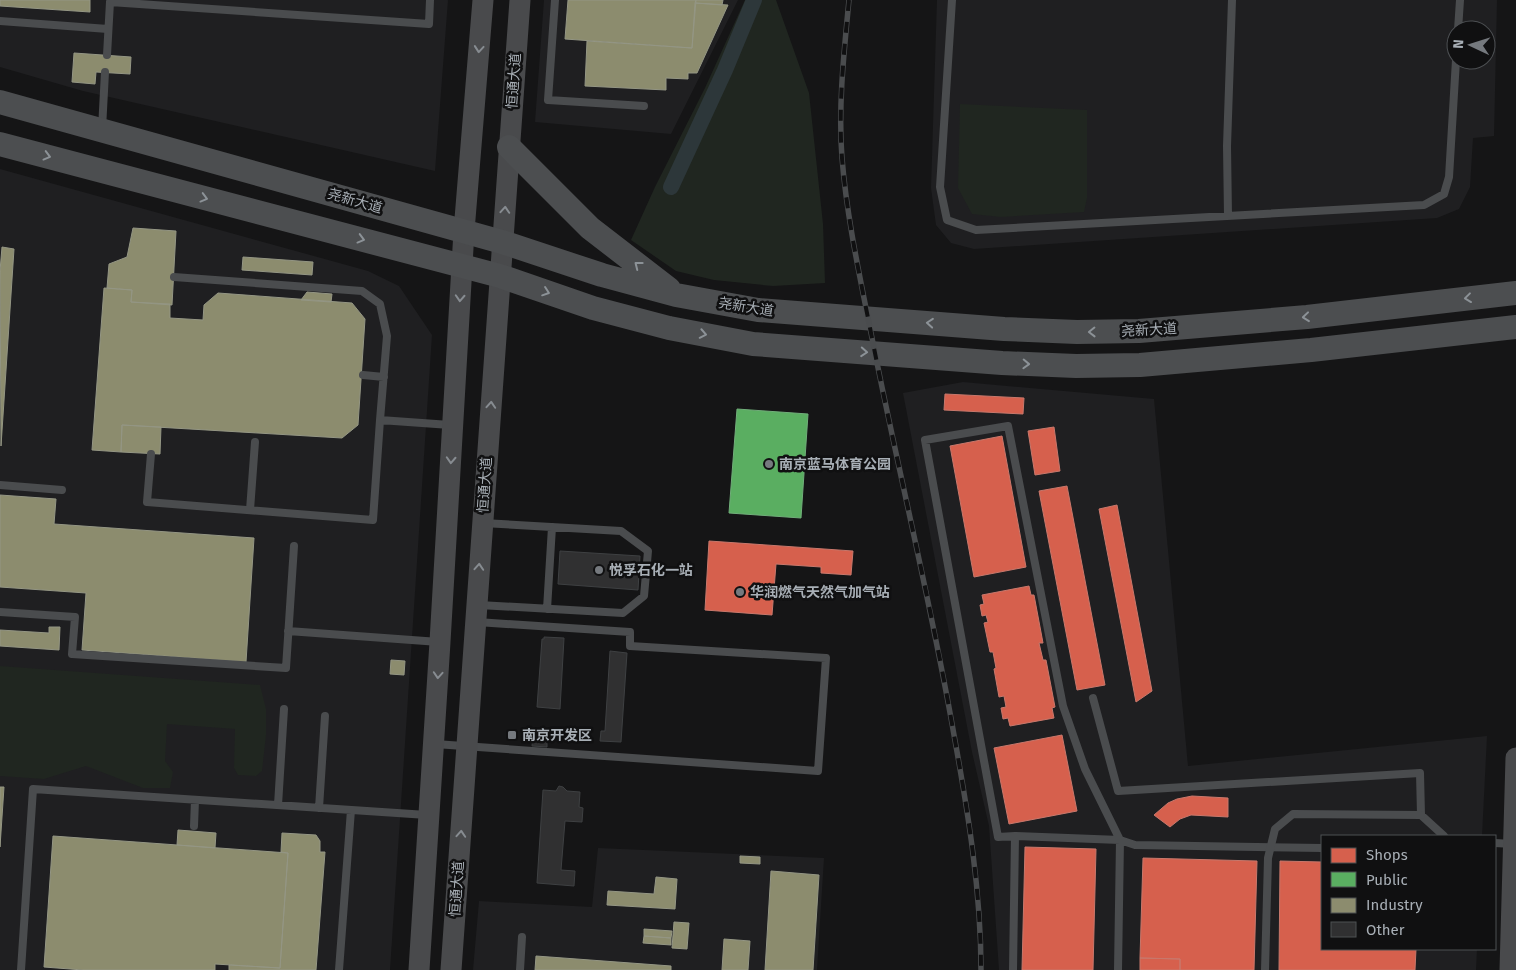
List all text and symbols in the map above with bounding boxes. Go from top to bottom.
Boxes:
north arrow [1446,20,1496,70]
text: N [1450,39,1467,49]
one-way arrow [473,45,484,53]
street label: 恒通大道 [504,52,524,110]
one-way arrow [43,150,52,161]
street label: 尧新大道 [326,185,384,217]
one-way arrow [200,192,209,203]
one-way arrow [499,206,510,214]
one-way arrow [357,234,365,244]
one-way arrow [634,262,644,271]
one-way arrow [541,286,550,296]
one-way arrow [1463,292,1471,303]
one-way arrow [455,294,466,302]
street label: 尧新大道 [717,294,775,320]
one-way arrow [1302,311,1310,322]
one-way arrow [925,318,933,329]
street label: 尧新大道 [1121,320,1177,340]
one-way arrow [1088,327,1096,337]
one-way arrow [698,329,707,339]
one-way arrow [860,347,868,358]
one-way arrow [1022,358,1030,369]
one-way arrow [485,401,496,409]
one-way arrow [445,456,456,464]
street label: 恒通大道 [475,456,495,514]
place label: 南京蓝马体育公园 [779,456,891,473]
marker: 南京蓝马体育公园 [763,458,775,470]
place label: 悦孚石化一站 [609,562,693,579]
one-way arrow [474,563,485,571]
marker: 悦孚石化一站 [593,564,605,576]
place label: 华润燃气天然气加气站 [750,584,890,601]
marker: 华润燃气天然气加气站 [734,586,746,598]
one-way arrow [433,671,444,679]
place label: 南京开发区 [522,727,592,744]
marker: 南京开发区 [506,729,518,741]
one-way arrow [456,830,467,838]
legend [1321,835,1496,950]
text: Shops [1366,846,1408,864]
street label: 恒通大道 [447,860,467,918]
text: Public [1366,871,1408,889]
text: Industry [1366,896,1423,914]
text: Other [1366,921,1405,939]

